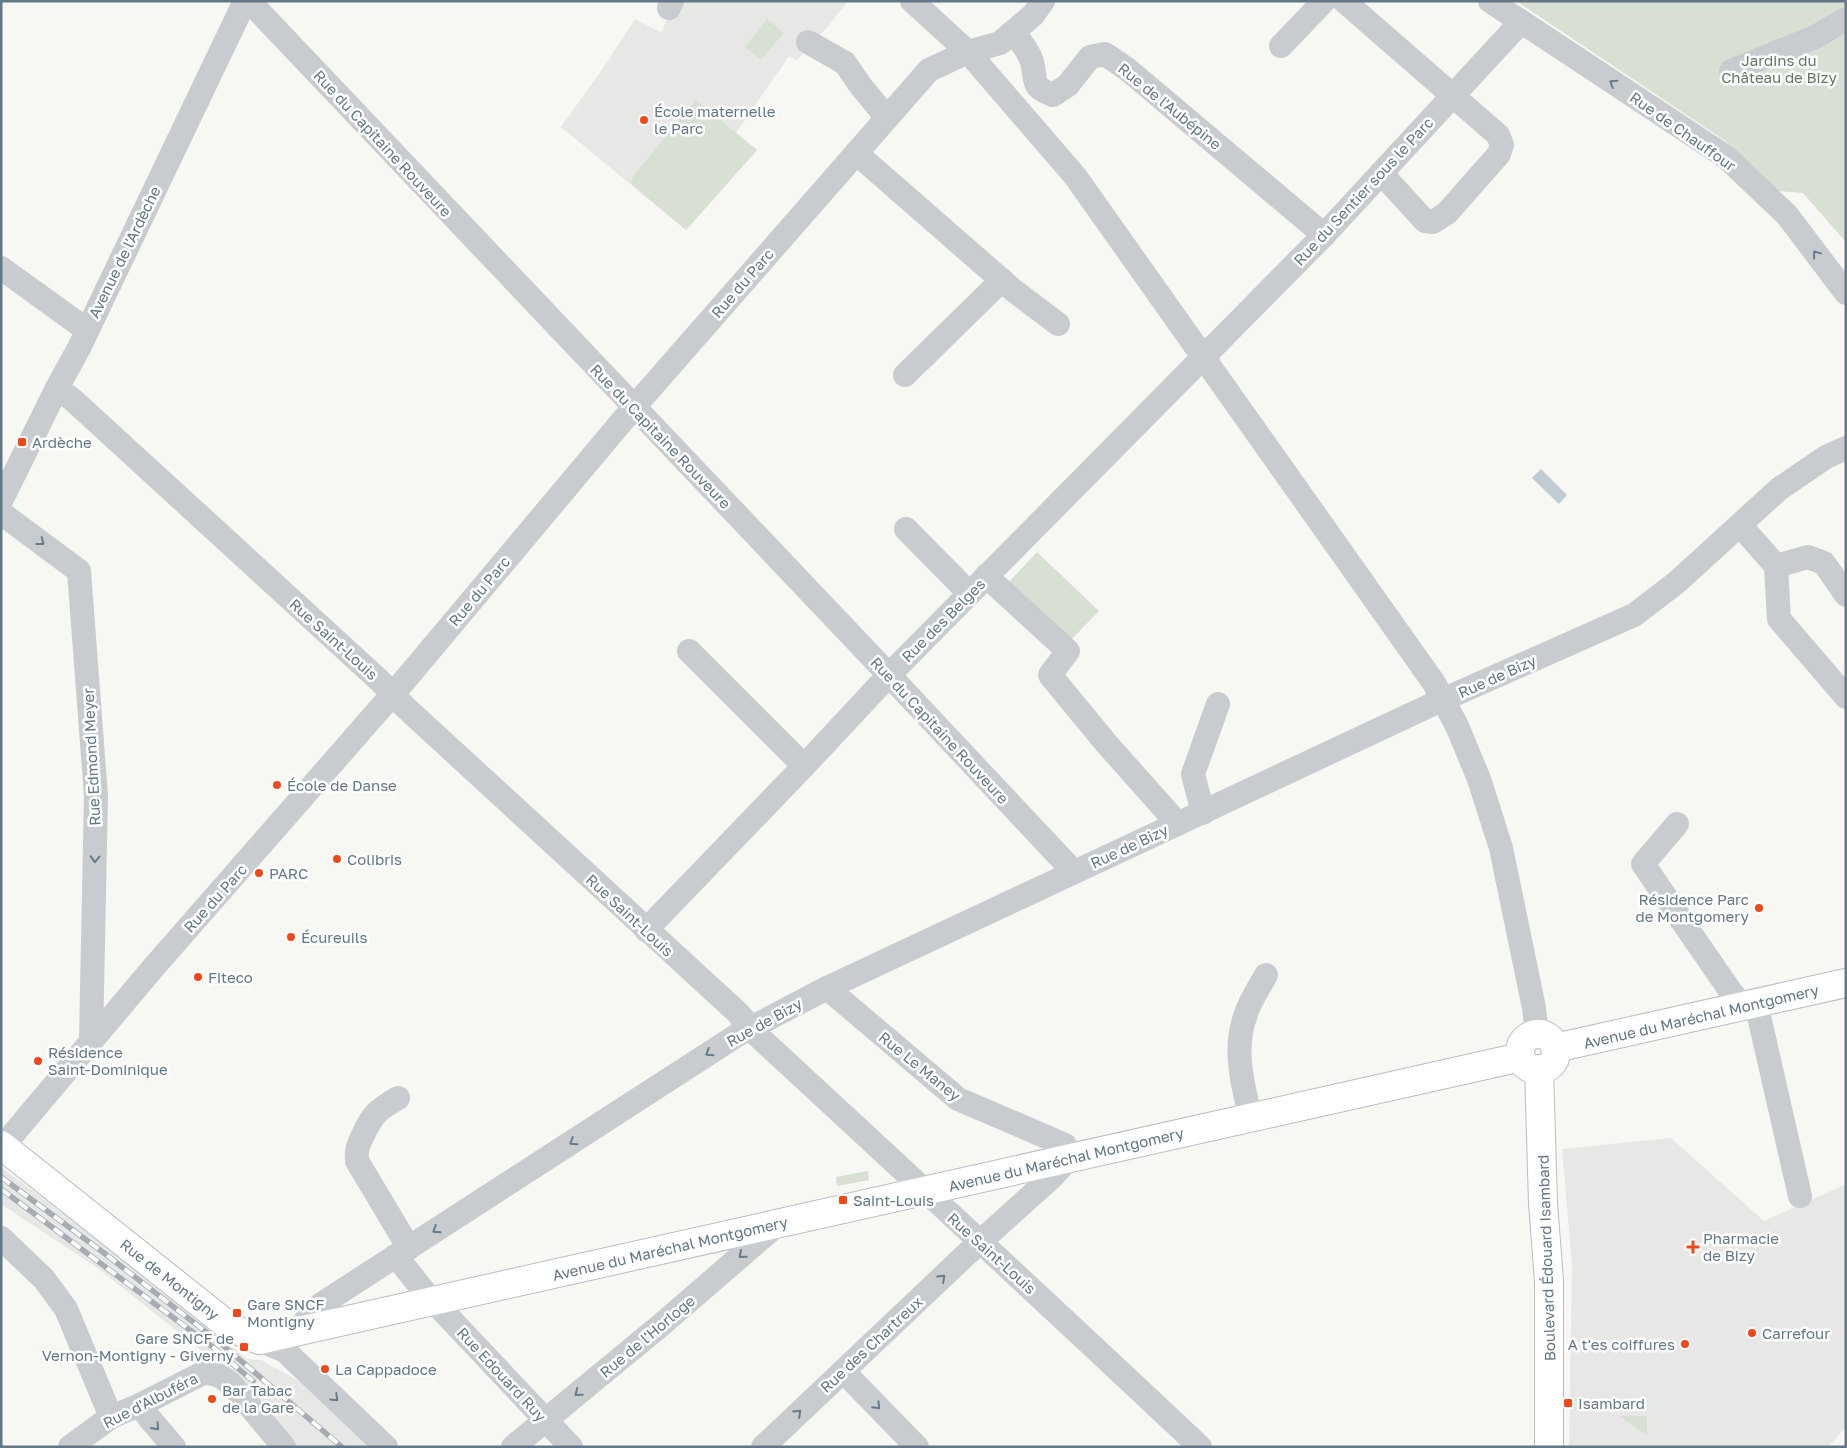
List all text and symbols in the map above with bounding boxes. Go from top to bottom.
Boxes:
park label: Jardins du Château de Bizy [1721,51,1837,86]
street label: Rue de l'Aubépine [1115,59,1225,153]
street label: Rue du Capitaine Rouveure [310,66,456,220]
one-way arrow [1610,80,1619,89]
street label: Rue de Chauffour [1627,88,1739,174]
place label: École maternelle le Parc [654,102,776,137]
street label: Rue du Sentier sous le Parc [1290,113,1436,269]
marker: École maternelle le Parc [638,114,650,126]
street label: Avenue de l'Ardèche [84,183,164,321]
street label: Rue du Parc [707,245,777,321]
one-way arrow [1814,251,1822,260]
street label: Rue du Capitaine Rouveure [587,360,735,512]
place label: Ardèche [32,433,92,451]
marker: Ardèche [16,436,28,448]
one-way arrow [35,536,45,545]
street label: Rue du Parc [445,552,513,630]
street label: Rue des Belges [898,575,988,665]
street label: Rue Saint-Louis [286,595,382,683]
street label: Rue de Bizy [1455,651,1539,701]
street label: Rue du Capitaine Rouveure [867,653,1013,807]
street label: Rue Edmond Meyer [78,687,104,826]
place label: École de Danse [287,776,397,794]
marker: École de Danse [271,779,283,791]
street label: Rue de Bizy [1087,820,1171,872]
place label: Colibris [347,850,402,868]
marker: Colibris [331,853,343,865]
one-way arrow [90,856,100,864]
street label: Rue du Parc [180,860,250,936]
place label: PARC [269,864,308,882]
marker: PARC [253,867,265,879]
street label: Rue Saint-Louis [583,870,677,960]
place label: Résidence Parc de Montgomery [1635,890,1750,925]
marker: Résidence Parc de Montgomery [1753,902,1765,914]
place label: Écureuils [301,928,368,946]
marker: Écureuils [285,931,297,943]
place label: Fiteco [208,968,253,986]
marker: Fiteco [192,971,204,983]
street label: Avenue du Maréchal Montgomery [1582,980,1821,1052]
street label: Rue de Bizy [723,994,805,1050]
street label: Rue Le Maney [876,1028,965,1105]
place label: Résidence Saint-Dominique [48,1043,168,1078]
one-way arrow [705,1047,715,1056]
marker: Résidence Saint-Dominique [32,1055,44,1067]
street label: Avenue du Maréchal Montgomery [947,1123,1186,1195]
one-way arrow [569,1135,578,1145]
street label: Boulevard Édouard Isambard [1533,1154,1559,1362]
place label: Saint-Louis [853,1191,934,1209]
marker: Saint-Louis [837,1194,849,1206]
street label: Rue Saint-Louis [944,1209,1040,1297]
street label: Avenue du Maréchal Montgomery [551,1212,790,1284]
one-way arrow [433,1224,442,1233]
place label: Pharmacie de Bizy [1703,1229,1779,1264]
street label: Rue de Montigny [117,1235,224,1324]
marker: Pharmacie de Bizy [1687,1241,1699,1253]
one-way arrow [739,1249,748,1258]
one-way arrow [936,1275,945,1284]
street label: Rue de l'Horloge [596,1291,698,1381]
street label: Rue des Chartreux [816,1292,926,1396]
place label: Gare SNCF Montigny [247,1295,324,1330]
marker: Gare SNCF Montigny [231,1307,243,1319]
street label: Rue Edouard Ruy [454,1323,551,1425]
place label: Carrefour [1762,1324,1830,1342]
marker: Carrefour [1746,1327,1758,1339]
place label: Gare SNCF de Vernon-Montigny - Giverny [42,1329,235,1364]
place label: A t'es coiffures [1568,1335,1675,1353]
marker: A t'es coiffures [1679,1338,1691,1350]
marker: Gare SNCF de Vernon-Montigny - Giverny [238,1341,250,1353]
place label: La Cappadoce [335,1360,437,1378]
marker: La Cappadoce [319,1363,331,1375]
street label: Rue d'Albuféra [100,1368,200,1432]
place label: Bar Tabac de la Gare [222,1381,294,1416]
one-way arrow [575,1388,584,1396]
one-way arrow [330,1392,339,1401]
marker: Bar Tabac de la Gare [206,1393,218,1405]
place label: Isambard [1578,1394,1645,1412]
marker: Isambard [1562,1397,1574,1409]
one-way arrow [871,1400,880,1409]
one-way arrow [792,1410,801,1419]
one-way arrow [150,1421,159,1430]

